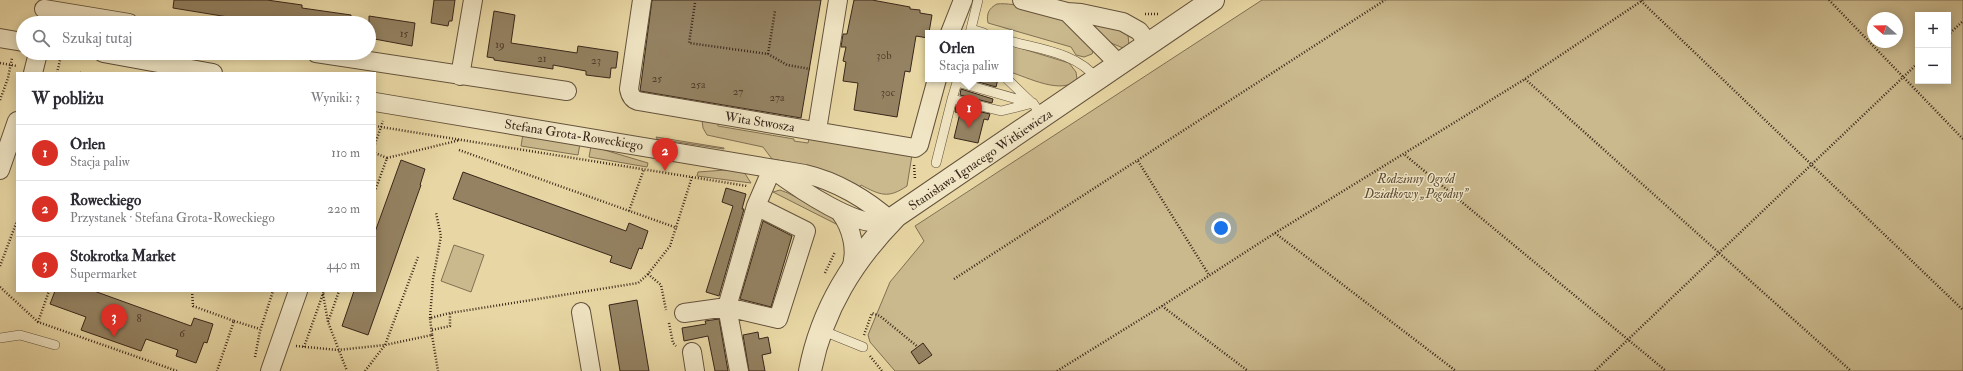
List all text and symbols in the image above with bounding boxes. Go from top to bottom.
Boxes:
north arrow [1867,12,1903,48]
map controls [1915,12,1951,84]
button: + [1915,12,1951,48]
search box [16,16,376,60]
icon: search [30,27,52,49]
house number: 15 [400,27,409,40]
text: Szukaj tutaj [62,29,132,48]
popup [925,30,1013,82]
house number: 19 [495,38,505,51]
text: Orlen [939,39,975,58]
button: − [1915,48,1951,84]
house number: 30b [876,49,892,62]
house number: 21 [537,52,547,65]
house number: 23 [591,54,601,67]
text: Stacja paliw [939,58,999,74]
house number: 25 [652,72,662,85]
house number: 25a [691,78,706,91]
house number: 27 [733,85,743,98]
house number: 30c [881,86,896,99]
text: W pobliżu [32,88,104,109]
text: Wyniki: 3 [311,90,360,106]
house number: 27a [769,91,785,104]
pin: 1 [956,95,982,128]
street label: Stanisława Ignacego Witkiewicza [906,105,1056,214]
street label: Wita Stwosza [723,108,797,136]
street label: Stefana Grota-Roweckiego [503,116,644,154]
text: Orlen [70,135,106,154]
pin: 2 [652,138,678,171]
text: 1 [43,145,47,161]
text: 110 m [331,145,360,161]
text: Stacja paliw [70,154,130,170]
park label: Rodzinny Ogród Działkowy „Pogodny” [1363,171,1469,202]
text: Roweckiego [70,191,141,210]
text: 2 [42,201,48,217]
text: 220 m [327,201,360,217]
text: Przystanek · Stefana Grota-Roweckiego [70,210,275,226]
your location [1211,218,1231,238]
text: Stokrotka Market [70,247,176,266]
text: 3 [43,257,48,273]
text: 440 m [326,257,360,273]
text: Supermarket [70,266,137,282]
pin: 3 [101,304,127,337]
house number: 8 [136,312,142,325]
house number: 6 [179,327,186,340]

